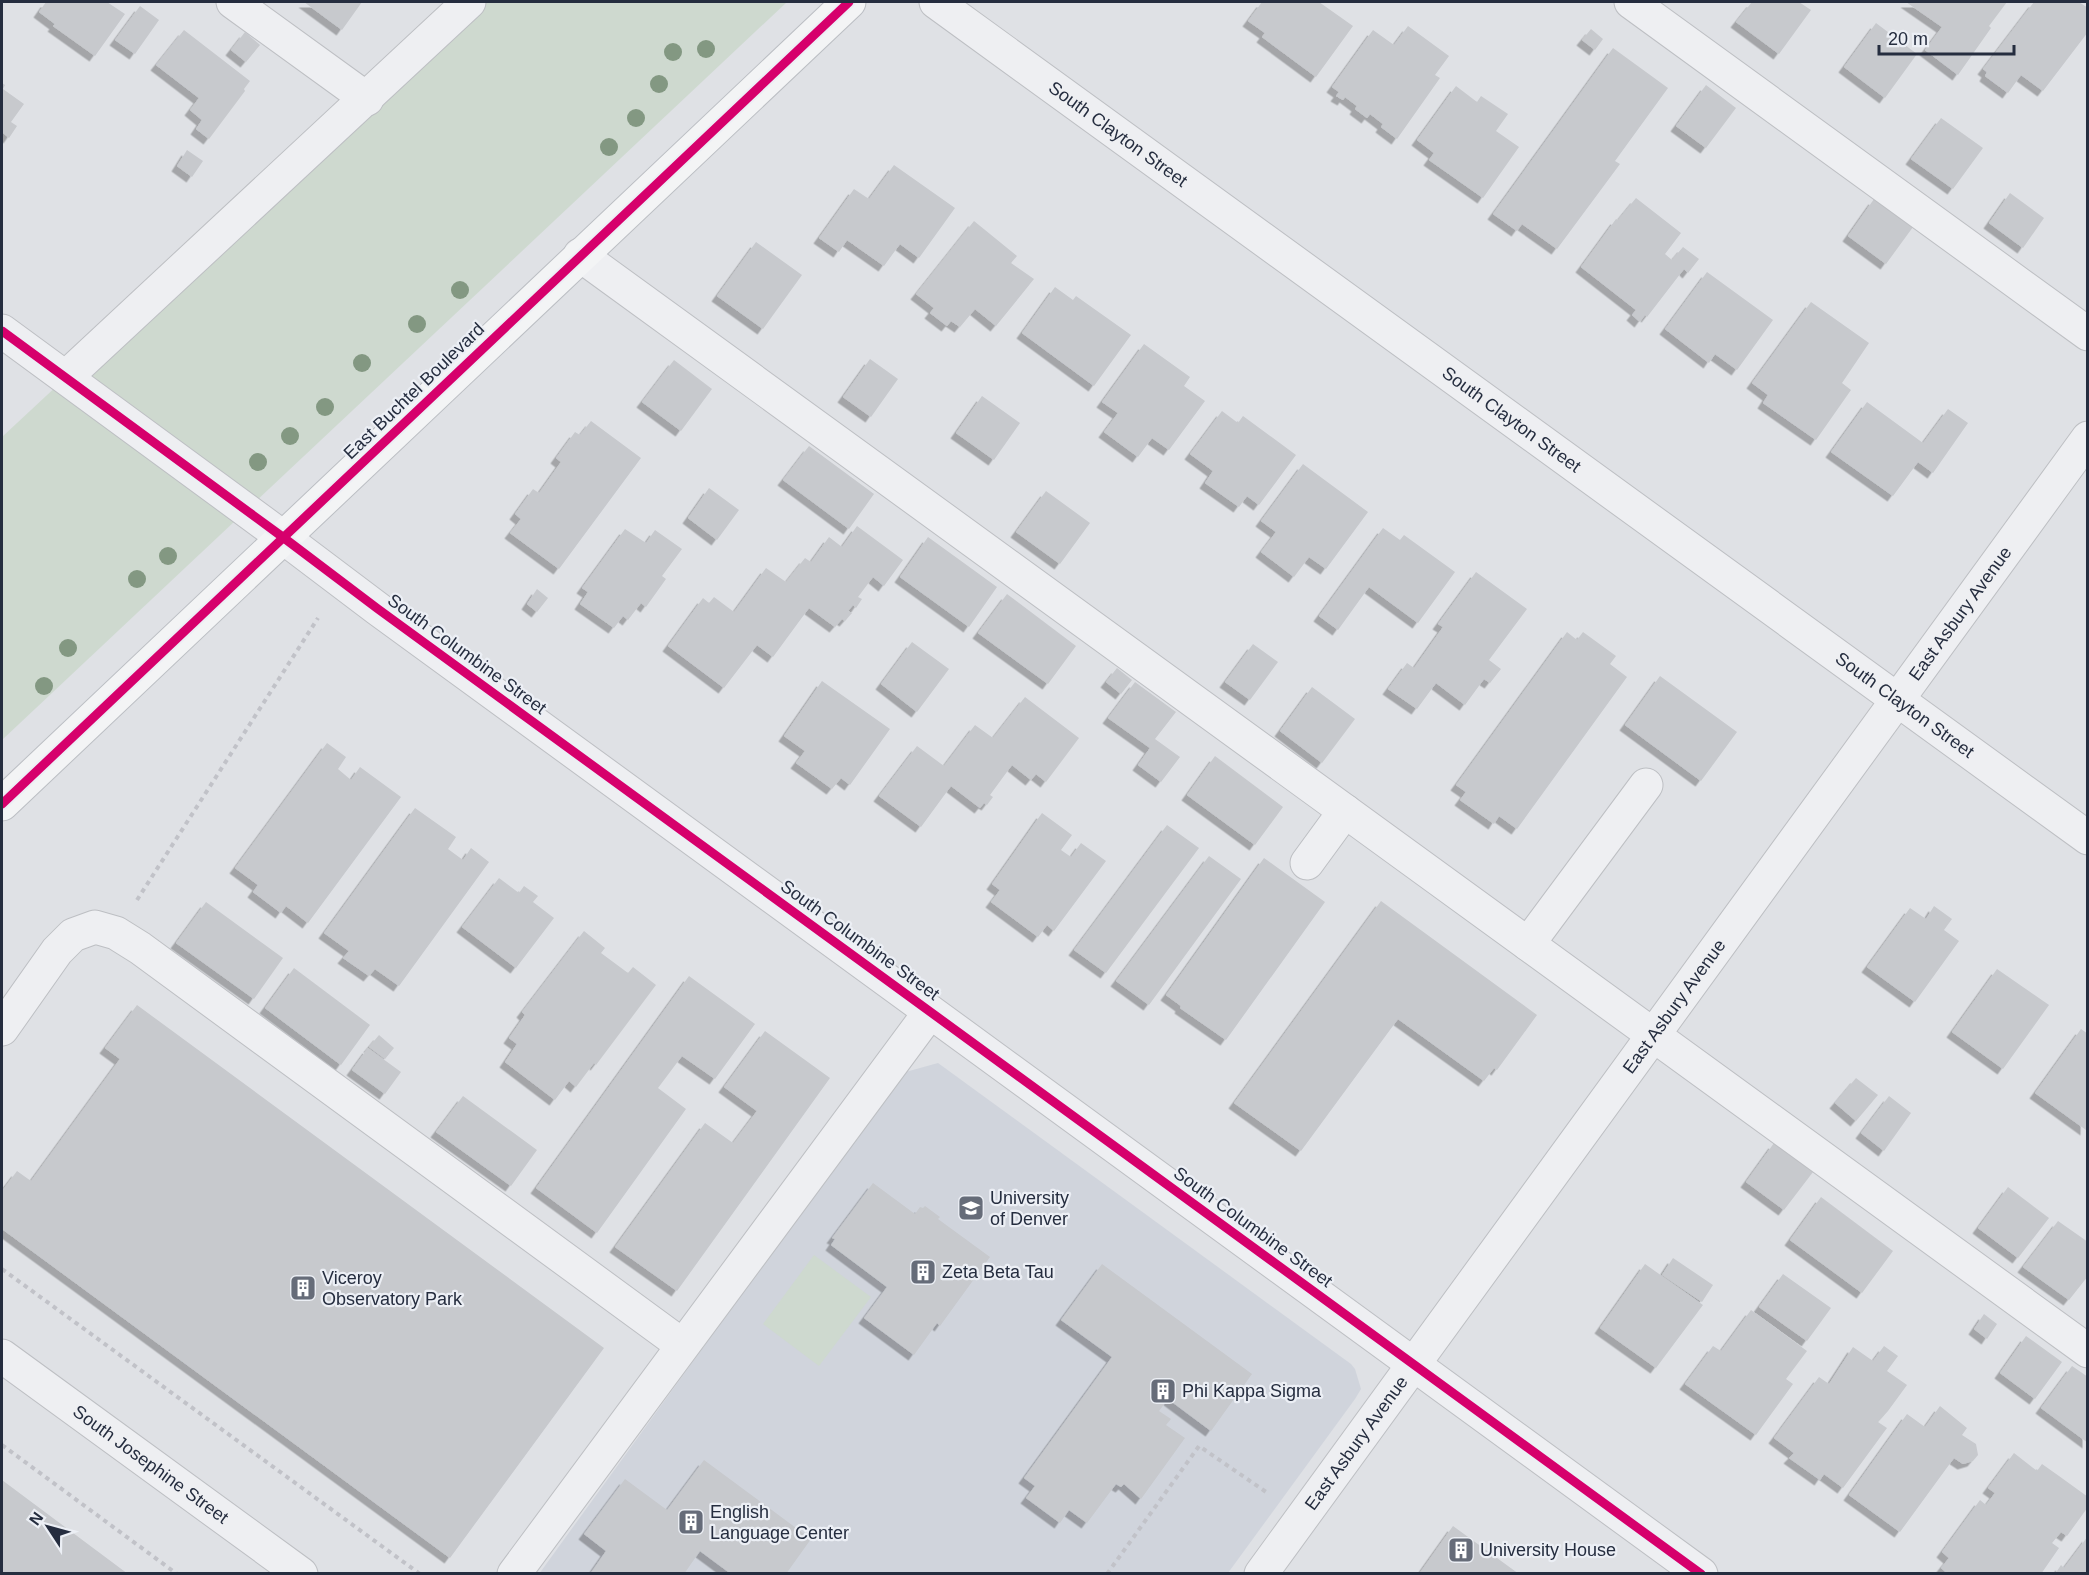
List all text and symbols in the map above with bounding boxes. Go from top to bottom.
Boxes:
scale bar [1879,18,2014,56]
text: 20 m [1888,29,1928,49]
street label: South Clayton Street [1045,77,1191,191]
street label: East Buchtel Boulevard [340,319,488,463]
street label: South Clayton Street [1438,363,1585,477]
street label: East Asbury Avenue [1905,543,2016,684]
street label: South Columbine Street [384,590,550,718]
street label: South Clayton Street [1832,648,1978,762]
street label: South Columbine Street [777,876,943,1004]
street label: East Asbury Avenue [1619,936,1730,1077]
street label: South Columbine Street [1170,1163,1336,1291]
place label: University of Denver [990,1188,1069,1229]
school or university icon: University of Denver [956,1193,986,1223]
building icon: Zeta Beta Tau [908,1257,938,1287]
place label: Zeta Beta Tau [942,1262,1054,1282]
place label: Viceroy Observatory Park [322,1268,463,1309]
building icon: Viceroy Observatory Park [288,1273,318,1303]
street label: East Asbury Avenue [1301,1372,1412,1514]
building icon: Phi Kappa Sigma [1148,1376,1178,1406]
place label: Phi Kappa Sigma [1182,1381,1322,1401]
street label: South Josephine Street [69,1401,232,1528]
north arrow [18,1497,78,1557]
place label: English Language Center [710,1502,849,1543]
building icon: English Language Center [676,1507,706,1537]
text: N [26,1509,47,1528]
building icon: University House [1446,1535,1476,1565]
place label: University House [1480,1540,1616,1560]

